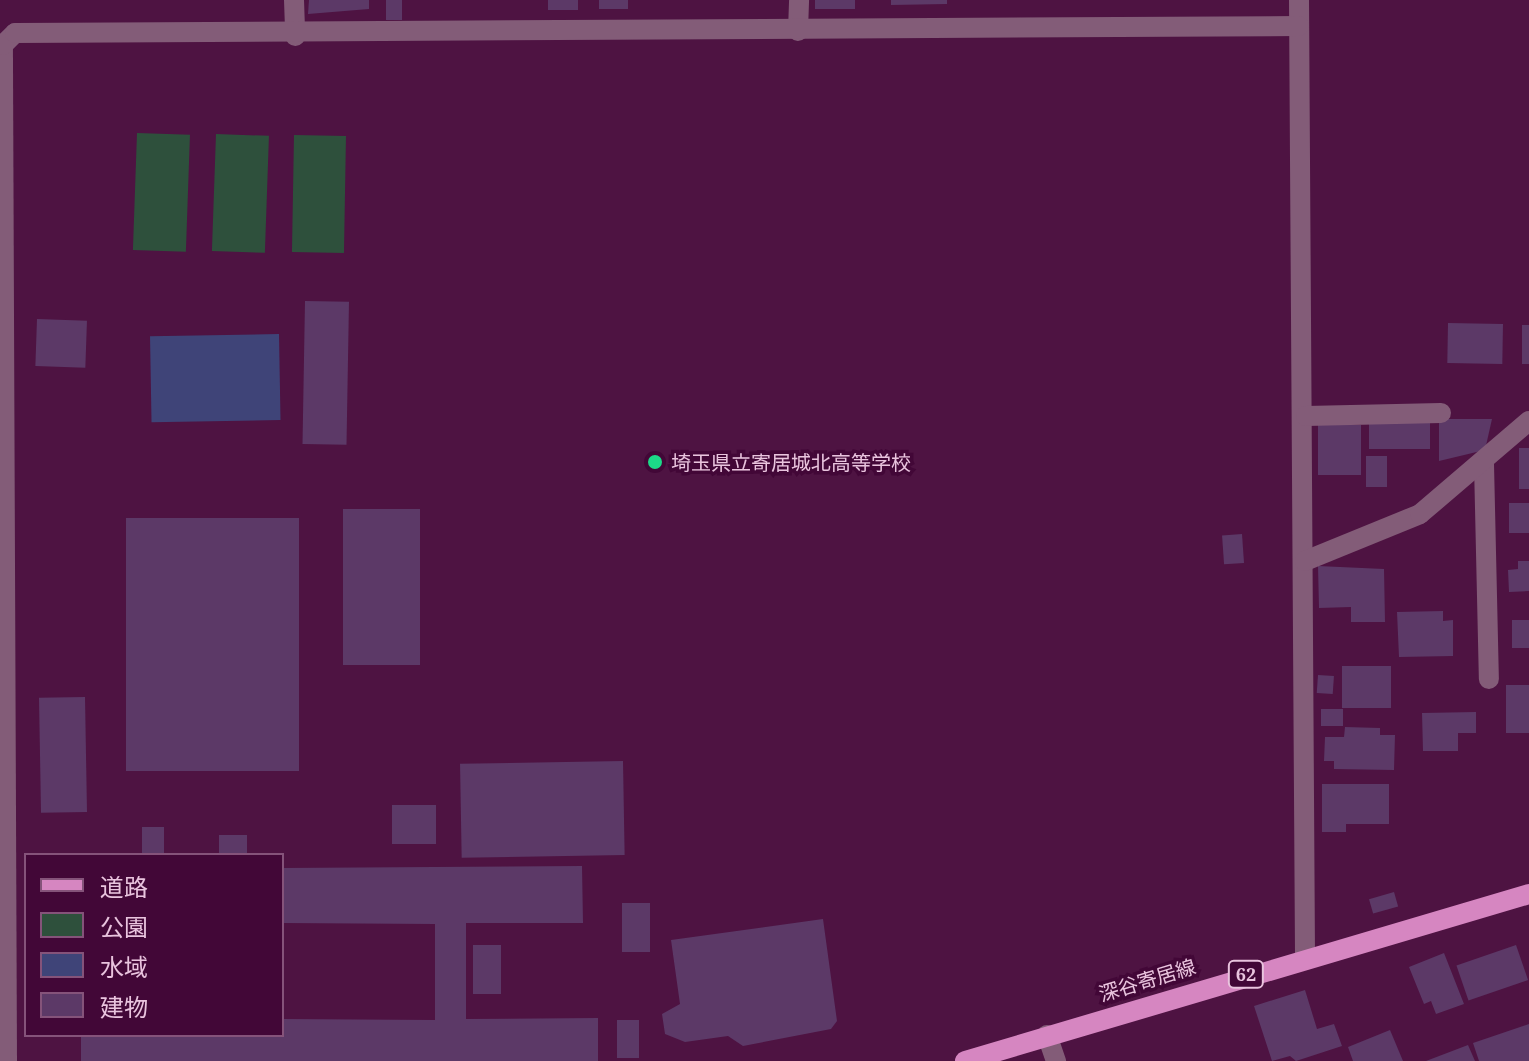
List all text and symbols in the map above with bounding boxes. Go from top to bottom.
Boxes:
place label: 埼玉県立寄居城北高等学校 [671,450,911,474]
marker: 埼玉県立寄居城北高等学校 [646,453,664,471]
legend [24,853,284,1037]
text: 道路 [100,870,148,903]
text: 公園 [100,910,148,943]
text: 水域 [100,950,148,983]
street label: 深谷寄居線 [1096,954,1198,1006]
road number: 62 [1226,960,1266,988]
text: 建物 [100,990,148,1023]

